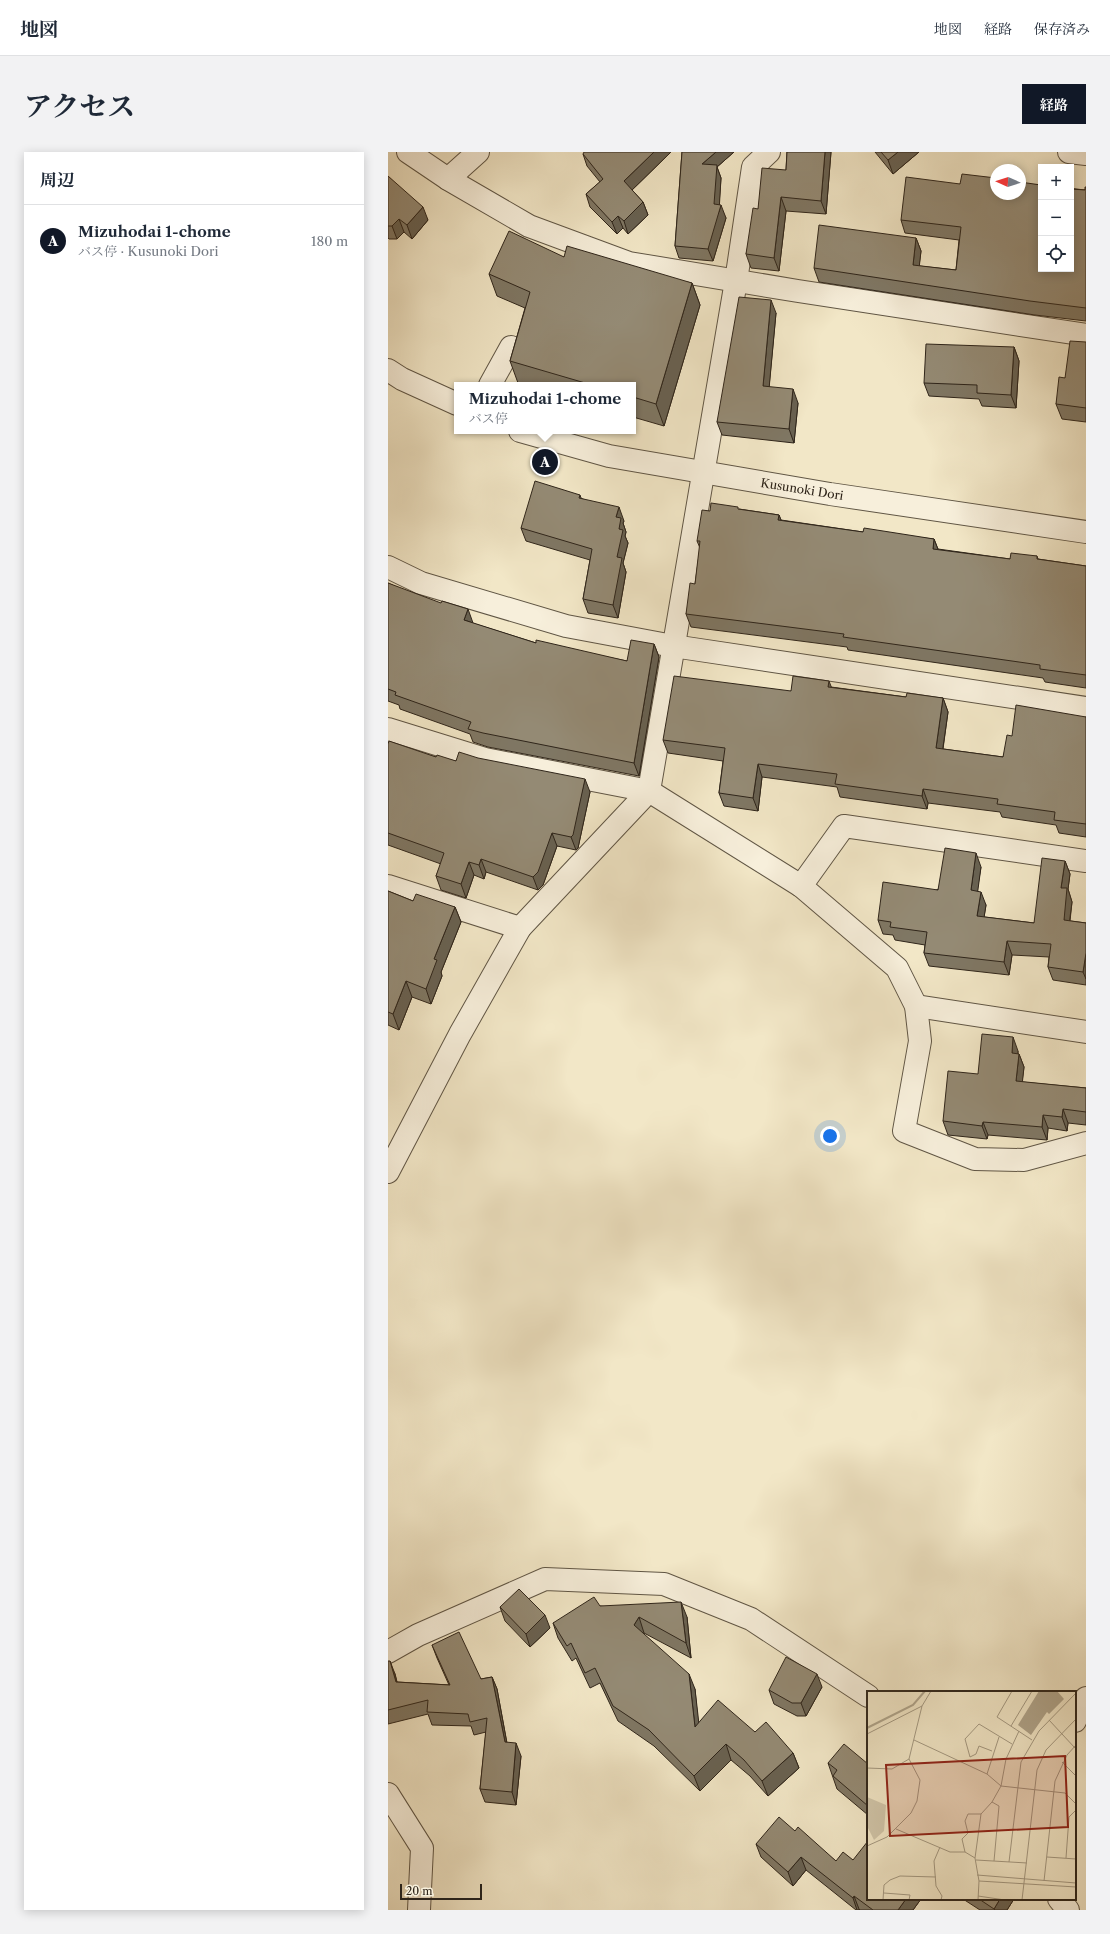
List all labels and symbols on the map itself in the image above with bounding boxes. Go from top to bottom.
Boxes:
north arrow [990,164,1026,200]
pin: A [532,447,558,477]
street label: Kusunoki Dori [759,475,845,503]
your location [820,1126,840,1146]
inset map [867,1691,1076,1900]
scale bar [400,1882,482,1901]

